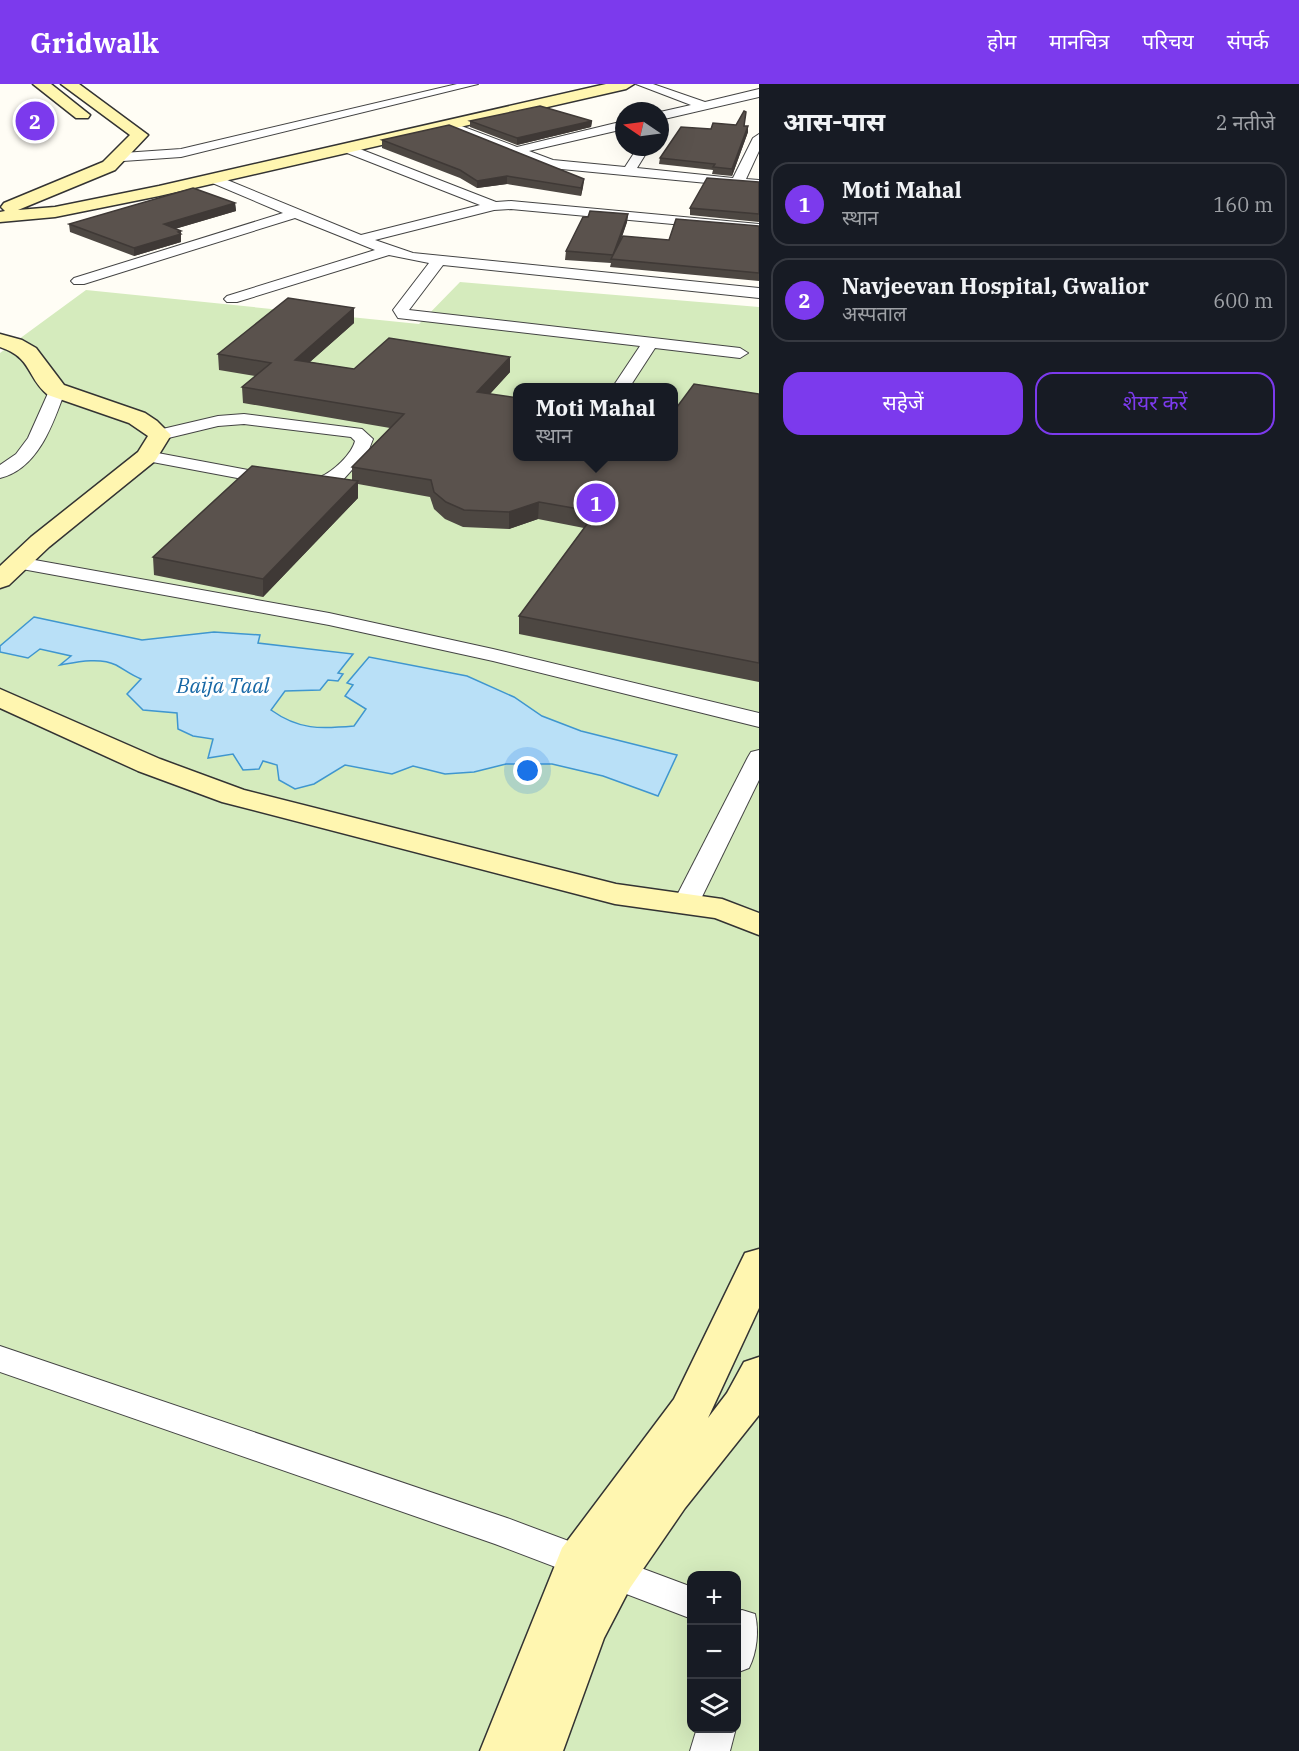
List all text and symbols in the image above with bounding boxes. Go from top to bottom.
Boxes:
text: Gridwalk [30,24,159,61]
text: होम [987,27,1016,55]
text: मानचित्र [1049,27,1109,55]
text: परिचय [1142,27,1194,55]
text: संपर्क [1227,27,1269,55]
pin: 2 [15,99,54,144]
north arrow [615,102,669,156]
text: आस-पास [783,104,885,138]
text: 2 नतीजे [1216,109,1275,136]
text: Moti Mahal [842,175,962,204]
text: 1 [799,191,811,218]
text: 160 m [1213,191,1273,218]
text: स्थान [842,204,878,231]
text: Navjeevan Hospital, Gwalior [842,271,1149,300]
text: 2 [799,287,811,314]
text: 600 m [1213,287,1273,314]
text: अस्पताल [842,300,907,327]
button: सहेजें [783,372,1023,435]
button: शेयर करें [1035,372,1275,435]
popup [513,383,678,461]
text: Moti Mahal [536,393,655,422]
text: स्थान [536,422,572,449]
pin: 1 [576,480,616,526]
water label: Baija Taal [175,671,271,699]
your location [513,756,542,785]
map controls [687,1571,741,1733]
button: + [687,1571,741,1625]
button: − [687,1625,741,1679]
button: layers [687,1679,741,1733]

